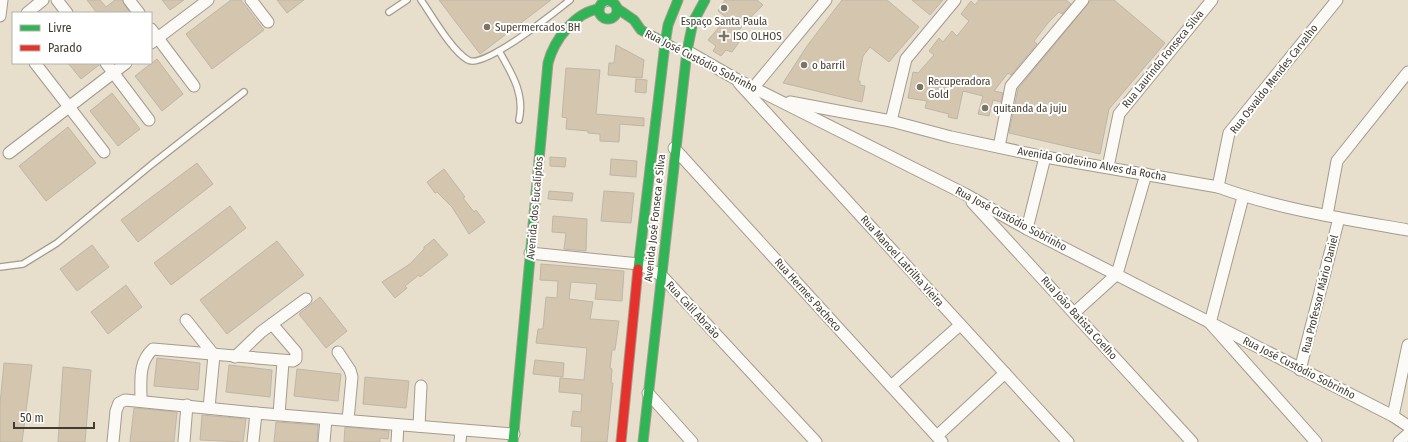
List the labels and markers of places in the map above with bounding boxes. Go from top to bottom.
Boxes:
marker: Espaço Santa Paula [719,3,729,13]
place label: Espaço Santa Paula [681,15,767,28]
place label: Supermercados BH [495,21,580,34]
marker: Supermercados BH [482,22,492,32]
marker: ISO OLHOS [718,30,730,42]
place label: ISO OLHOS [733,30,782,43]
place label: o barril [812,59,845,72]
marker: o barril [799,60,809,70]
place label: Recuperadora Gold [928,75,990,101]
marker: Recuperadora Gold [915,82,925,92]
place label: quitanda da juju [993,102,1067,115]
marker: quitanda da juju [980,103,990,113]

